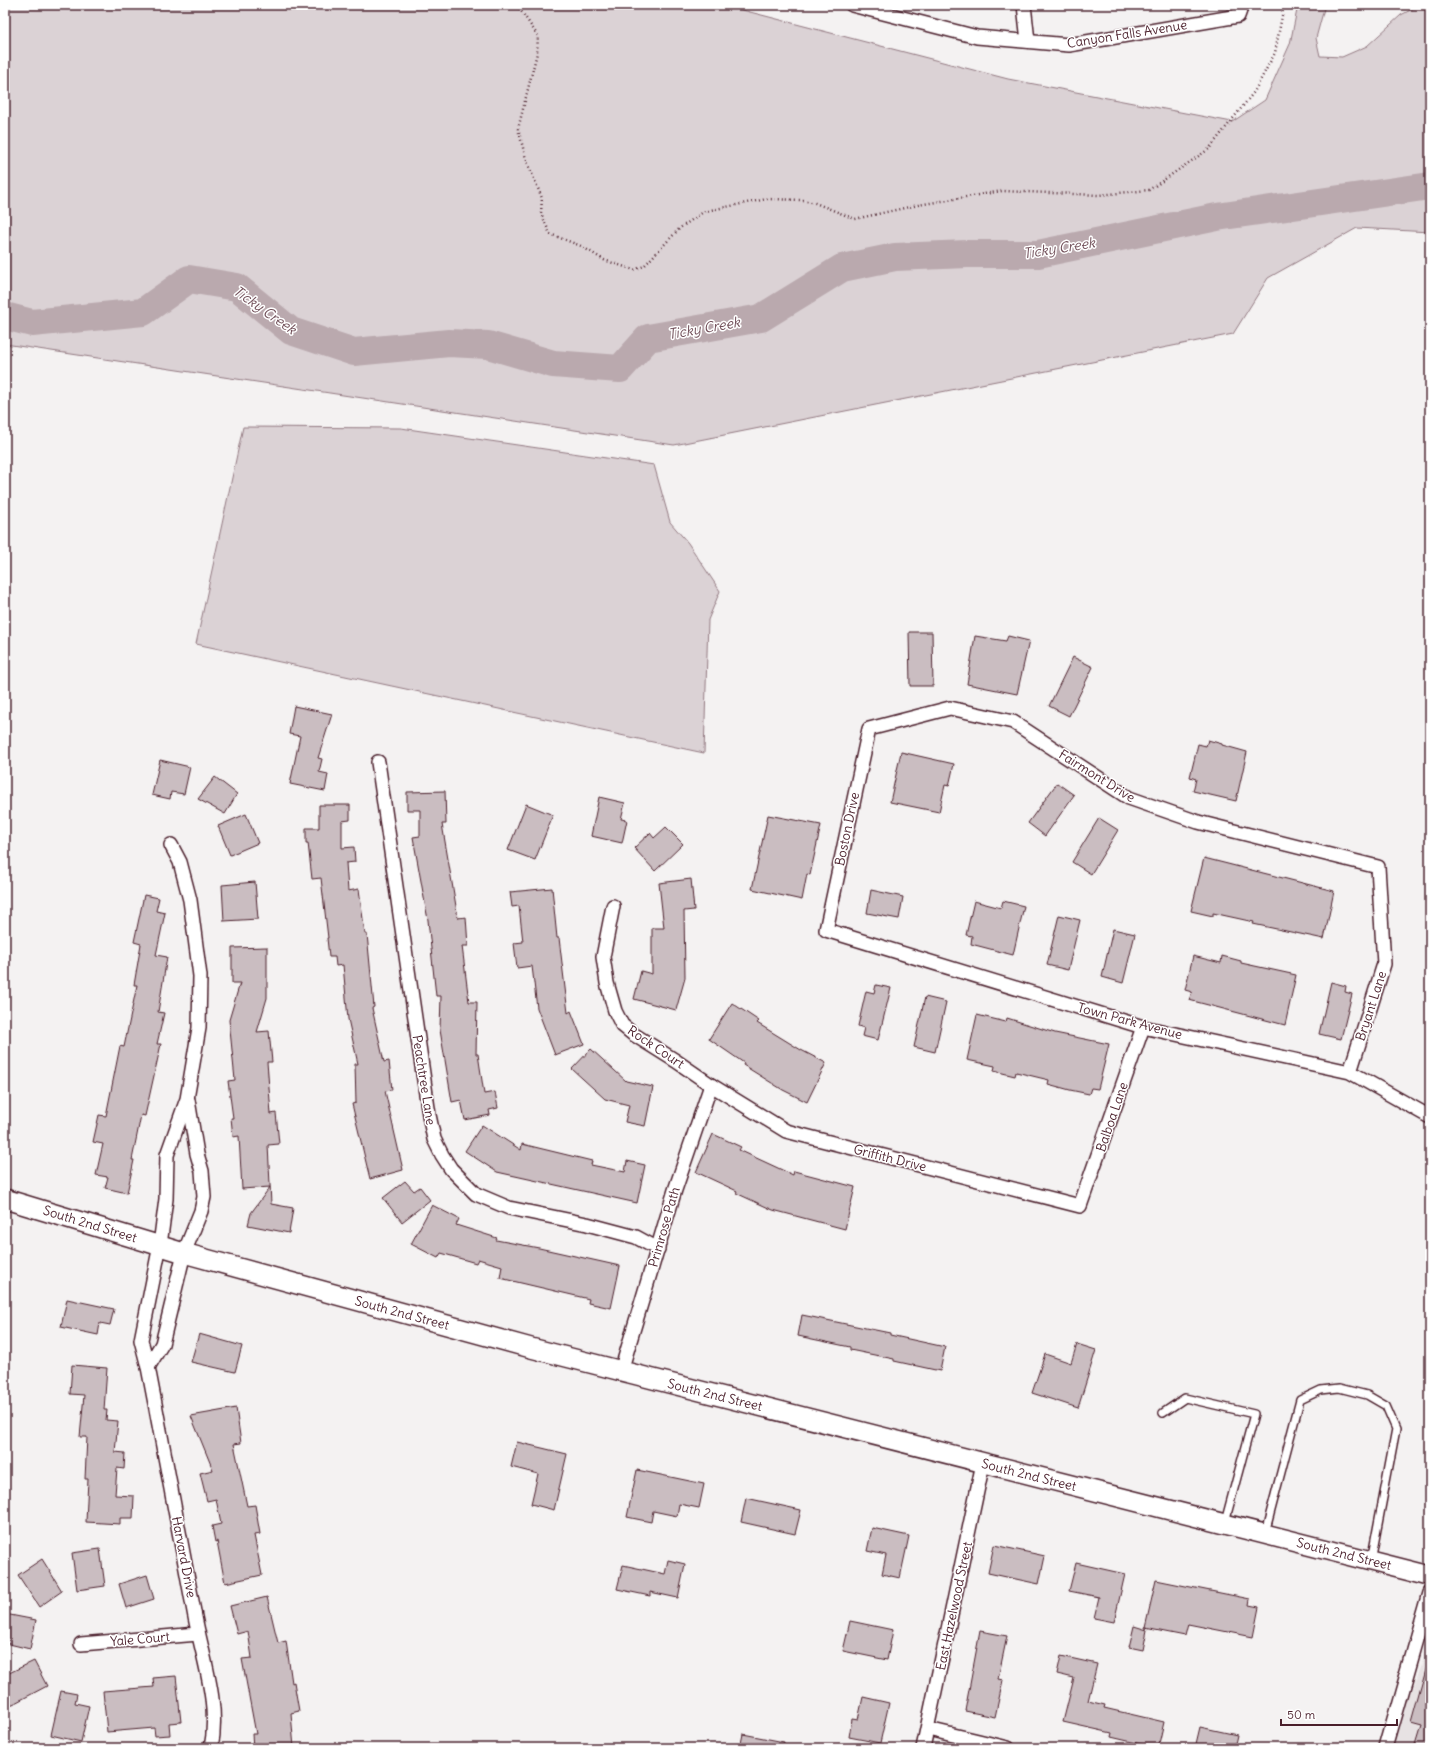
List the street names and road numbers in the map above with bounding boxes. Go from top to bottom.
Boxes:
street label: Canyon Falls Avenue [1066,16,1188,52]
street label: Fairmont Drive [1056,746,1138,806]
street label: Boston Drive [831,791,863,867]
street label: Bryant Lane [1352,969,1390,1043]
street label: Town Park Avenue [1076,999,1184,1043]
street label: Rock Court [624,1022,688,1073]
street label: Peachtree Lane [408,1034,440,1126]
street label: Balboa Lane [1092,1080,1132,1154]
street label: Griffith Drive [852,1141,928,1175]
street label: Primrose Path [644,1184,684,1269]
street label: South 2nd Street [41,1202,140,1247]
street label: South 2nd Street [353,1292,452,1334]
street label: South 2nd Street [666,1375,765,1415]
street label: South 2nd Street [980,1455,1079,1495]
street label: Harvard Drive [168,1515,200,1599]
street label: South 2nd Street [1295,1534,1394,1574]
street label: East Hazelwood Street [932,1539,976,1672]
street label: Yale Court [109,1628,171,1650]

